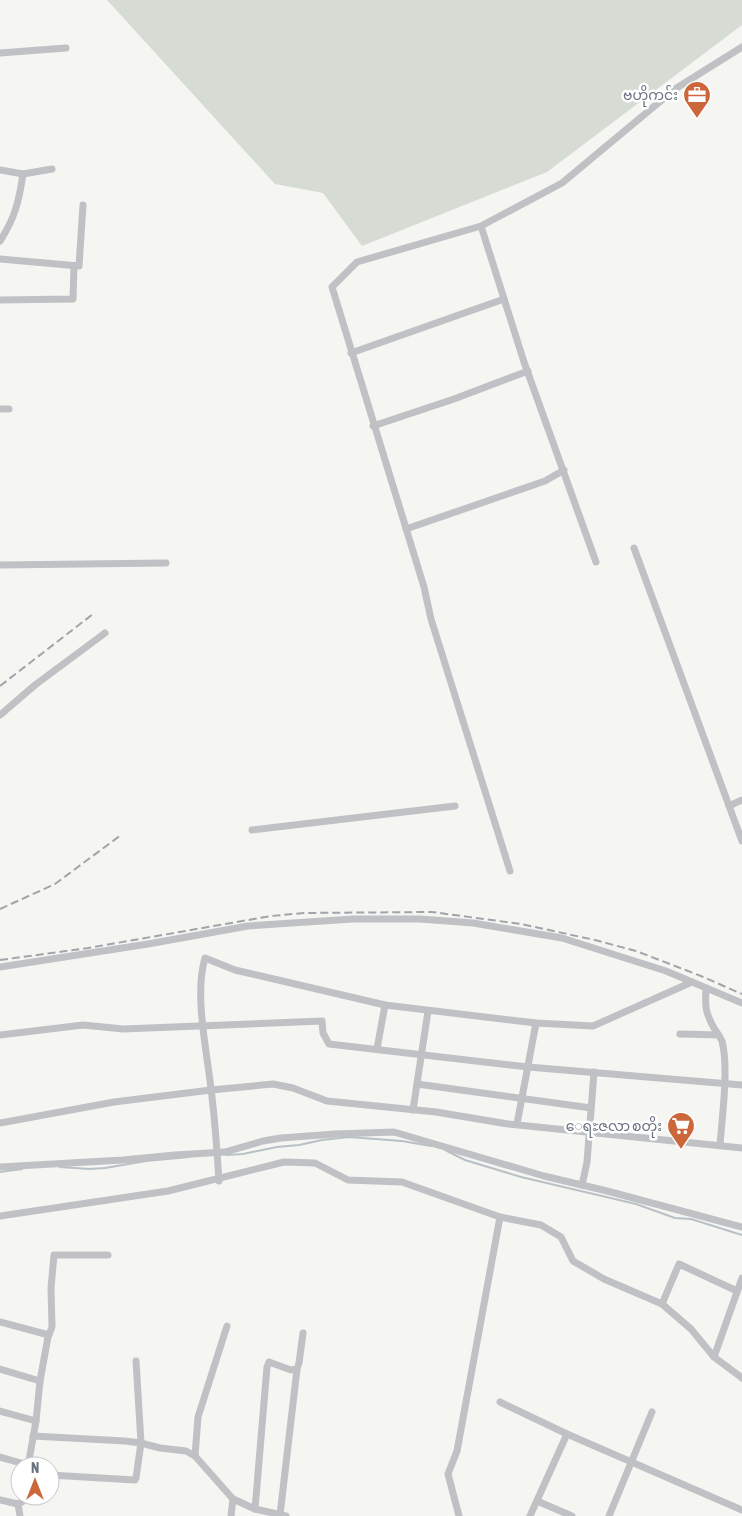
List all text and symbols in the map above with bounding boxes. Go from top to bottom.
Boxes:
office icon: ဗဟိုကင်း [682,80,712,119]
place label: ဗဟိုကင်း [623,85,678,107]
supermarket icon: ေရႊဇလာ စတိုး [666,1111,696,1150]
place label: ေရႊဇလာ စတိုး [566,1116,662,1138]
north arrow [10,1456,60,1506]
text: N [31,1460,39,1476]

